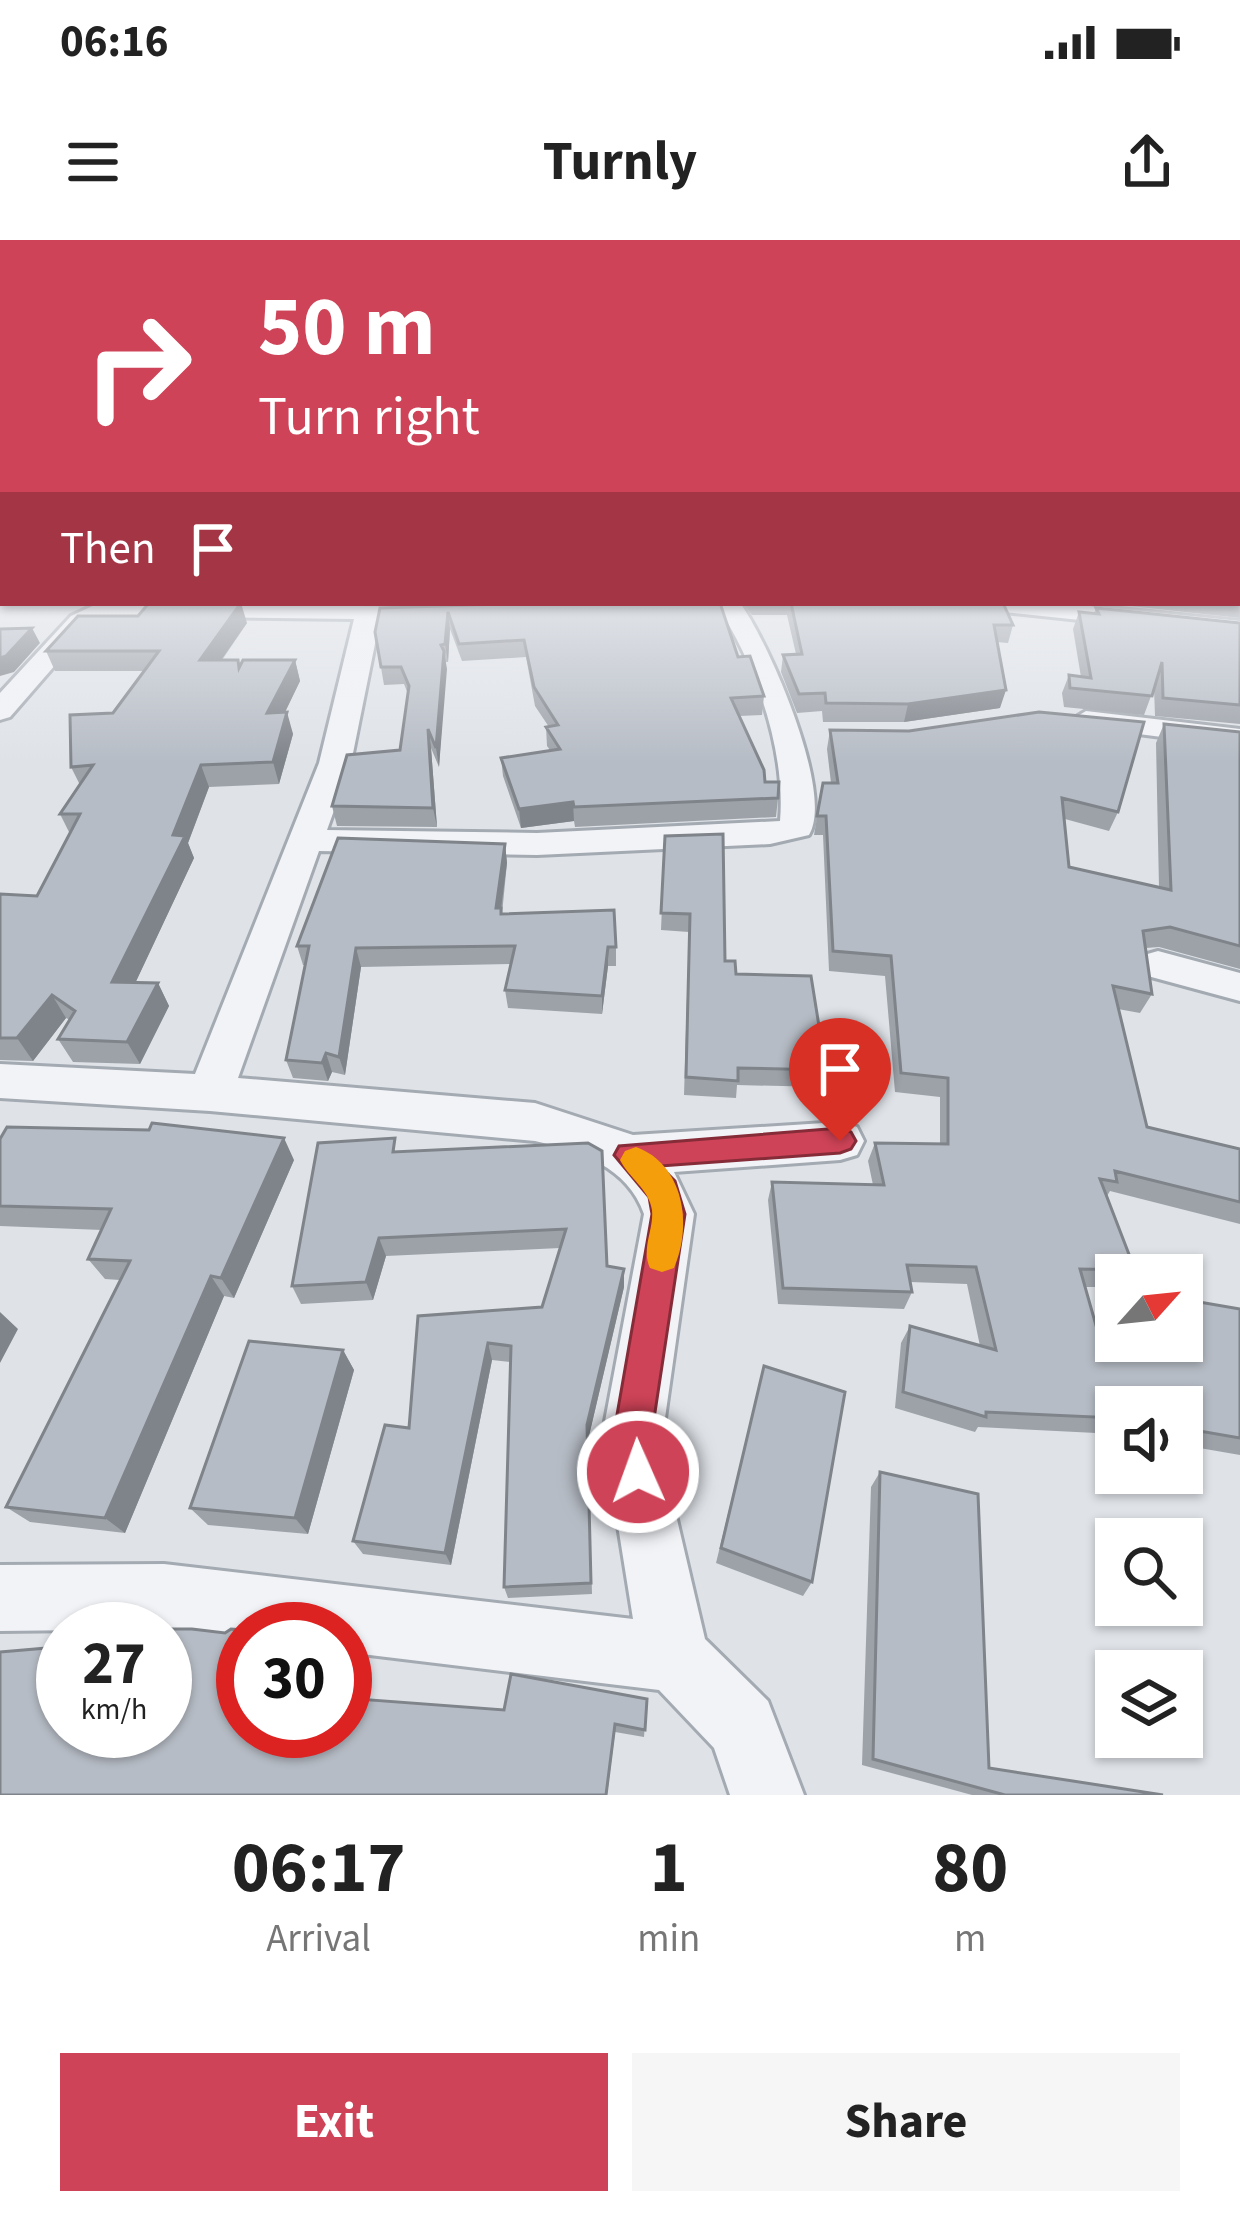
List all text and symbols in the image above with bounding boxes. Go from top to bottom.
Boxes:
text: 06:16 [60,10,169,74]
text: Turnly [543,124,697,201]
icon: menu [60,129,126,195]
icon: share [1114,129,1180,195]
text: 50 m [258,268,436,388]
icon: right [60,288,216,444]
text: Turn right [258,379,480,456]
icon: arrive [180,516,246,582]
text: Then [60,517,156,581]
pin [789,1018,891,1141]
icon: arrive [807,1036,873,1102]
north arrow [1095,1254,1203,1362]
map controls [1095,1254,1203,1758]
button: sound [1095,1386,1203,1494]
position arrow [575,1409,701,1535]
button: search [1095,1518,1203,1626]
speed limit sign: 30 [216,1602,372,1758]
text: 27 [82,1622,146,1707]
button: layers [1095,1650,1203,1758]
text: km/h [81,1688,147,1731]
text: 06:17 [232,1817,405,1920]
text: 1 [650,1817,688,1920]
text: 80 [932,1817,1008,1920]
text: Arrival [266,1911,371,1967]
text: min [637,1911,700,1967]
text: m [954,1911,986,1967]
button: Exit [60,2053,608,2191]
button: Share [632,2053,1180,2191]

